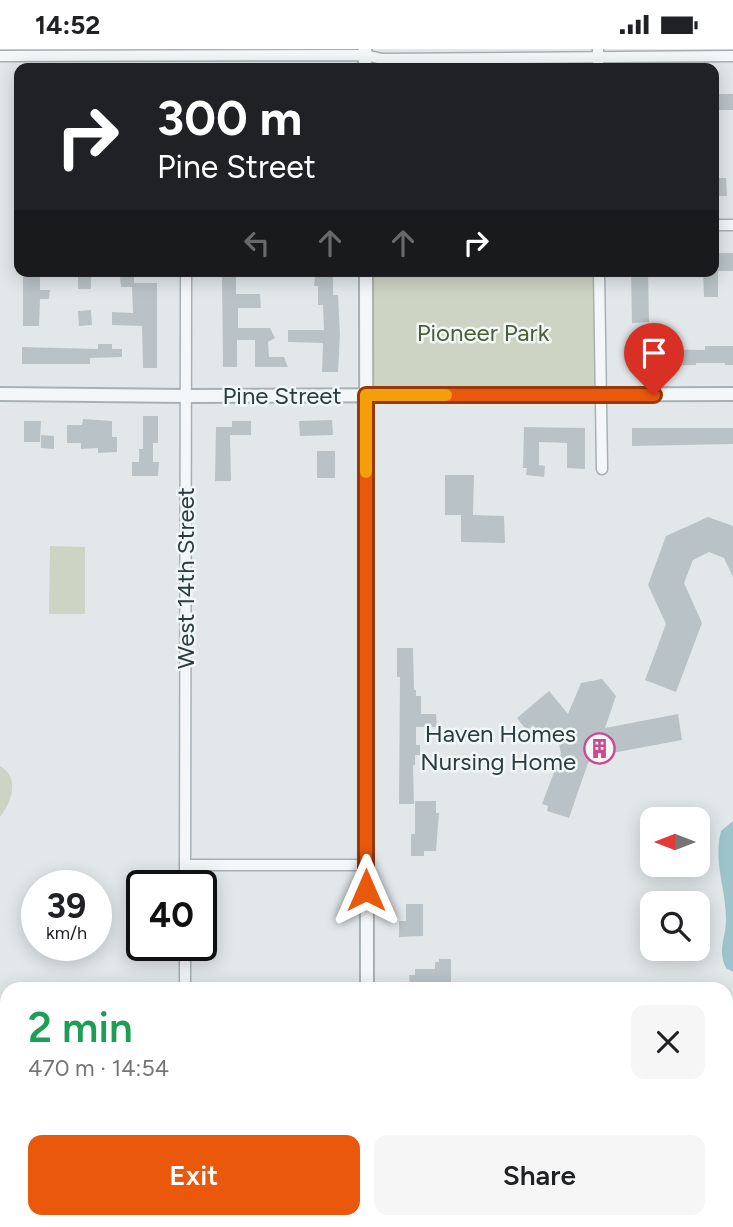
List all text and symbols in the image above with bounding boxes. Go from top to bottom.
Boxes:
text: 14:52 [35,9,100,41]
text: 300 m [157,88,302,147]
icon: right [42,91,133,182]
text: Pine Street [157,148,316,186]
icon: left [238,224,276,262]
icon: ahead [311,224,349,262]
icon: ahead [384,224,422,262]
icon: right [457,224,495,262]
park label: Pioneer Park [417,318,550,347]
pin [624,323,684,395]
icon: arrive [635,334,673,372]
street label: Pine Street [222,381,342,410]
street label: West 14th Street [171,487,200,669]
place label: Haven Homes Nursing Home [420,719,576,776]
building icon: Haven Homes Nursing Home [582,731,616,765]
north arrow [640,807,710,877]
map controls [640,807,710,961]
position arrow [329,853,403,927]
speed limit sign: 40 [126,870,217,961]
text: 39 [47,885,86,927]
button: search [640,891,710,961]
text: km/h [46,922,87,944]
text: 2 min [28,1002,133,1053]
button: close [631,1005,705,1079]
text: 470 m · 14:54 [28,1054,169,1082]
button: Exit [28,1135,360,1215]
button: Share [374,1135,705,1215]

